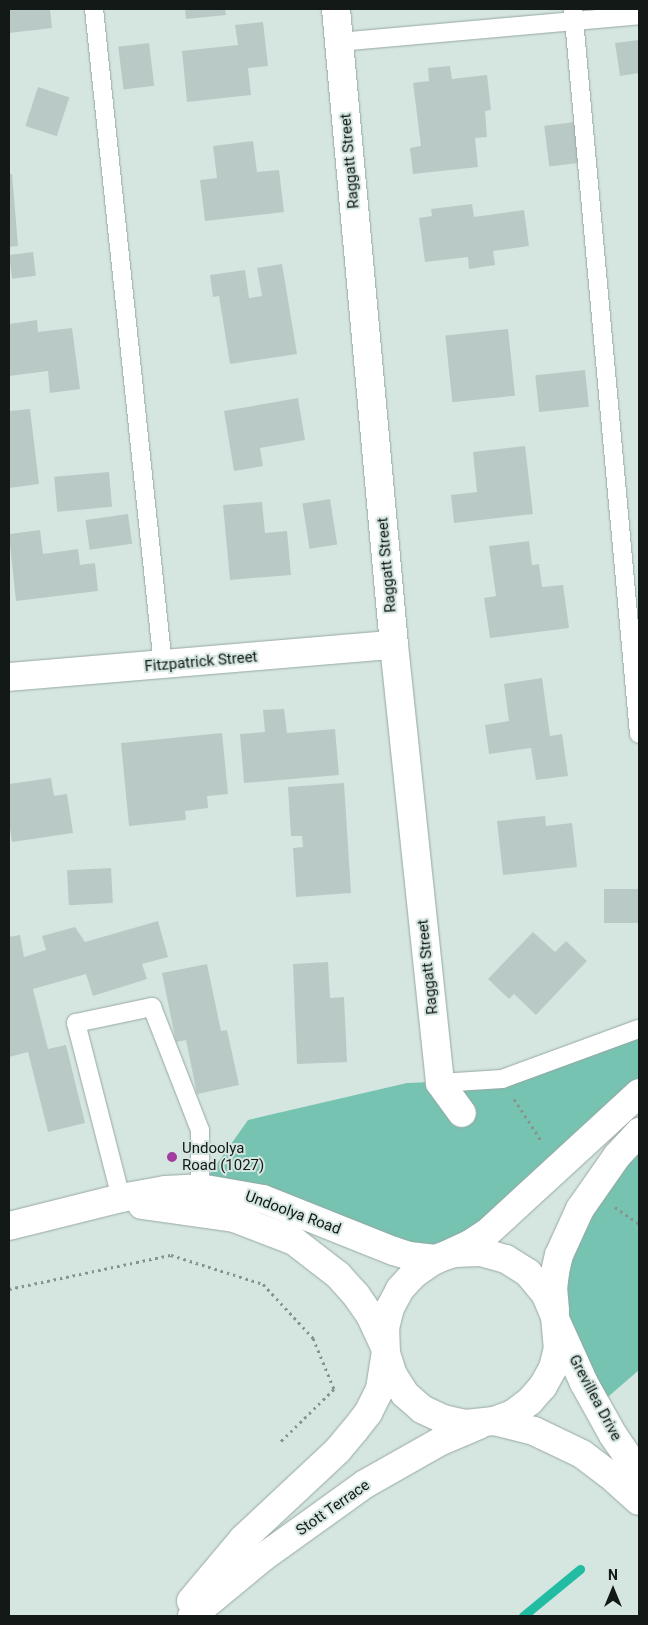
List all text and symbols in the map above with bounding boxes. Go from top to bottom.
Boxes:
street label: Raggatt Street [337,113,363,209]
street label: Raggatt Street [374,517,400,613]
street label: Fitzpatrick Street [144,648,258,676]
street label: Raggatt Street [414,919,442,1015]
place label: Undoolya Road (1027) [182,1139,264,1174]
marker: Undoolya Road (1027) [166,1151,178,1163]
street label: Undoolya Road [243,1187,343,1239]
street label: Grevillea Drive [565,1352,625,1444]
street label: Stott Terrace [293,1476,373,1540]
north arrow [588,1565,638,1615]
text: N [608,1567,618,1583]

